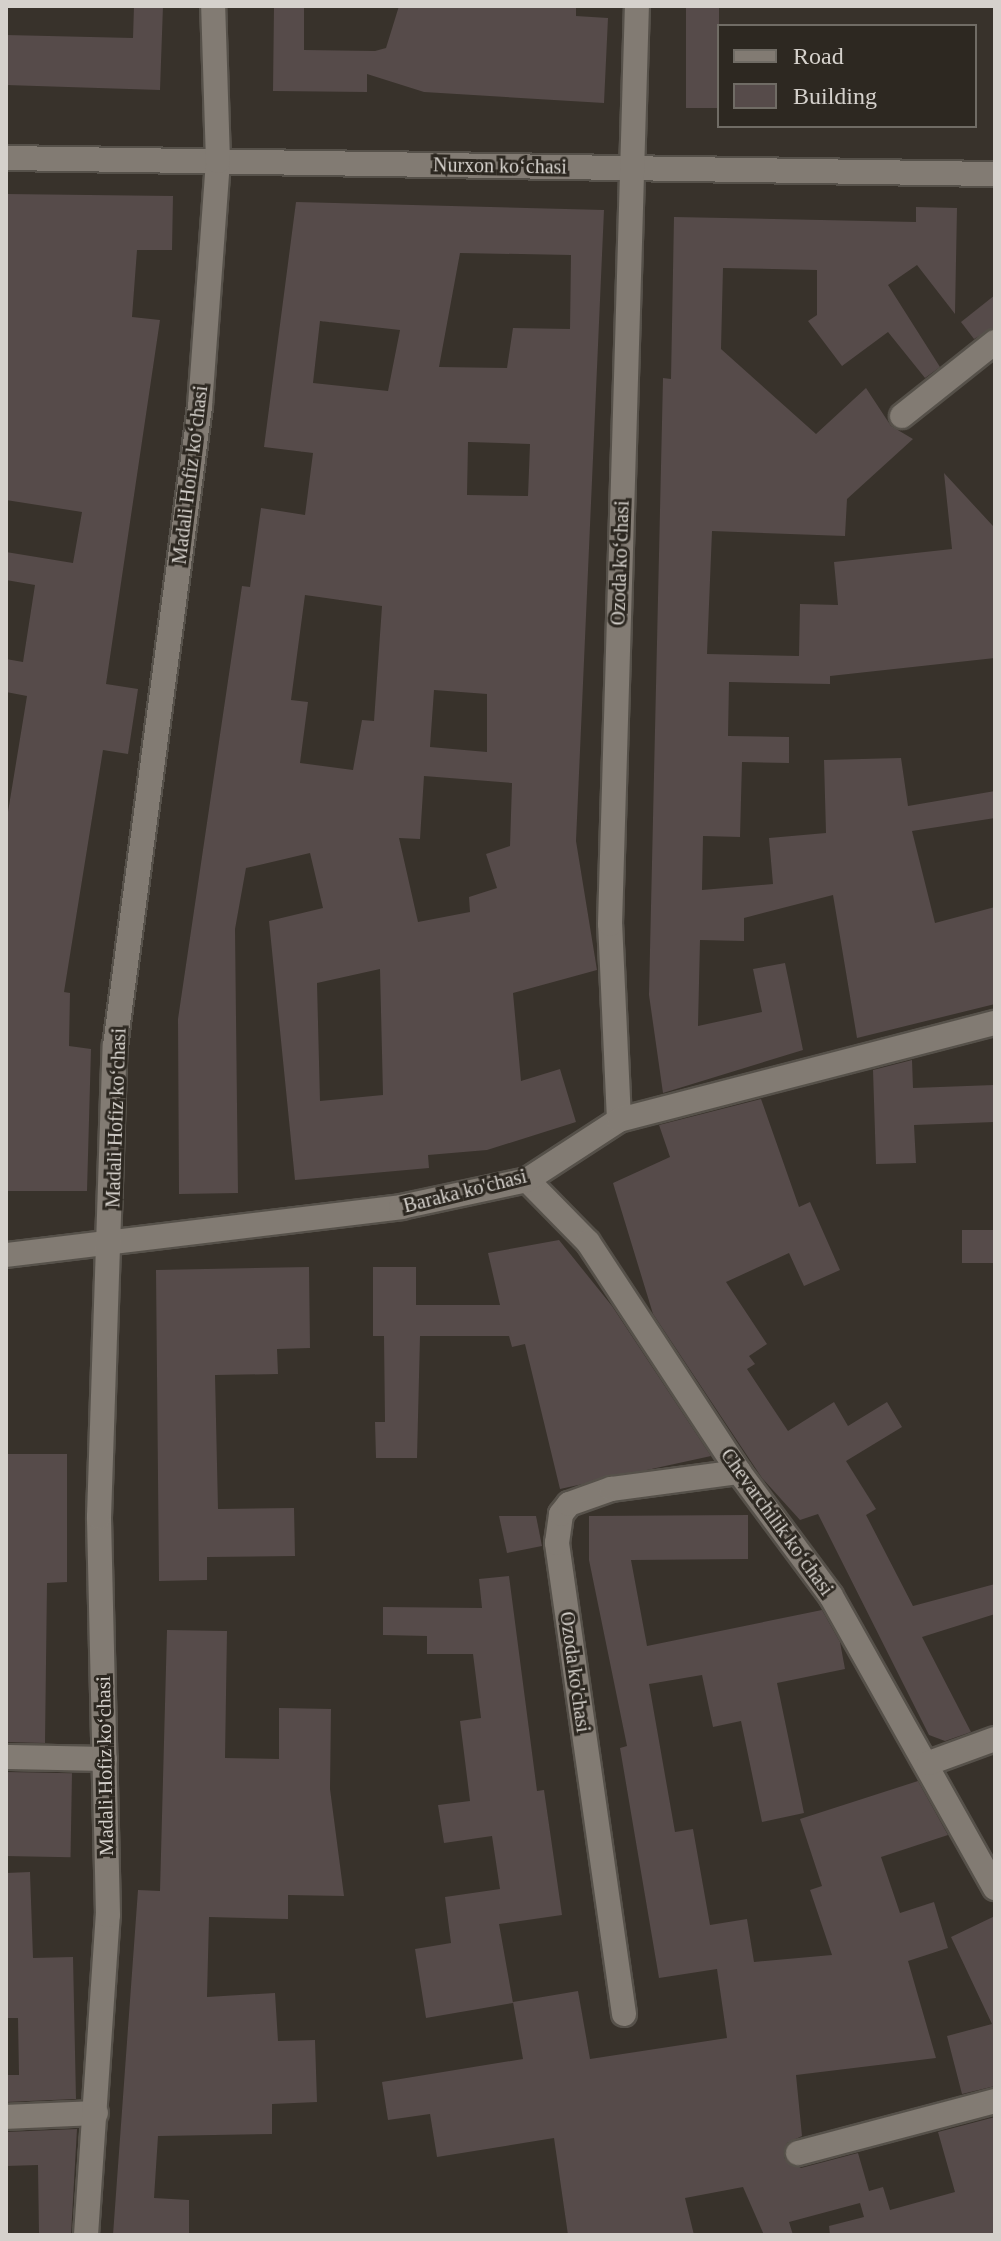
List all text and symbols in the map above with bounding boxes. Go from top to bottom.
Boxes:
legend [717,24,977,128]
text: Road [793,43,844,69]
text: Building [793,83,877,109]
street label: Nurxon koʻchasi [433,153,567,179]
street label: Madali Hofiz koʻchasi [167,384,213,566]
street label: Ozoda koʻchasi [606,500,634,626]
street label: Madali Hofiz koʻchasi [101,1028,131,1208]
street label: Baraka ko'chasi [401,1164,529,1218]
street label: Chevarchilik koʻchasi [716,1444,838,1600]
street label: Ozoda ko'chasi [555,1610,595,1734]
street label: Madali Hofiz koʻchasi [91,1676,119,1856]

